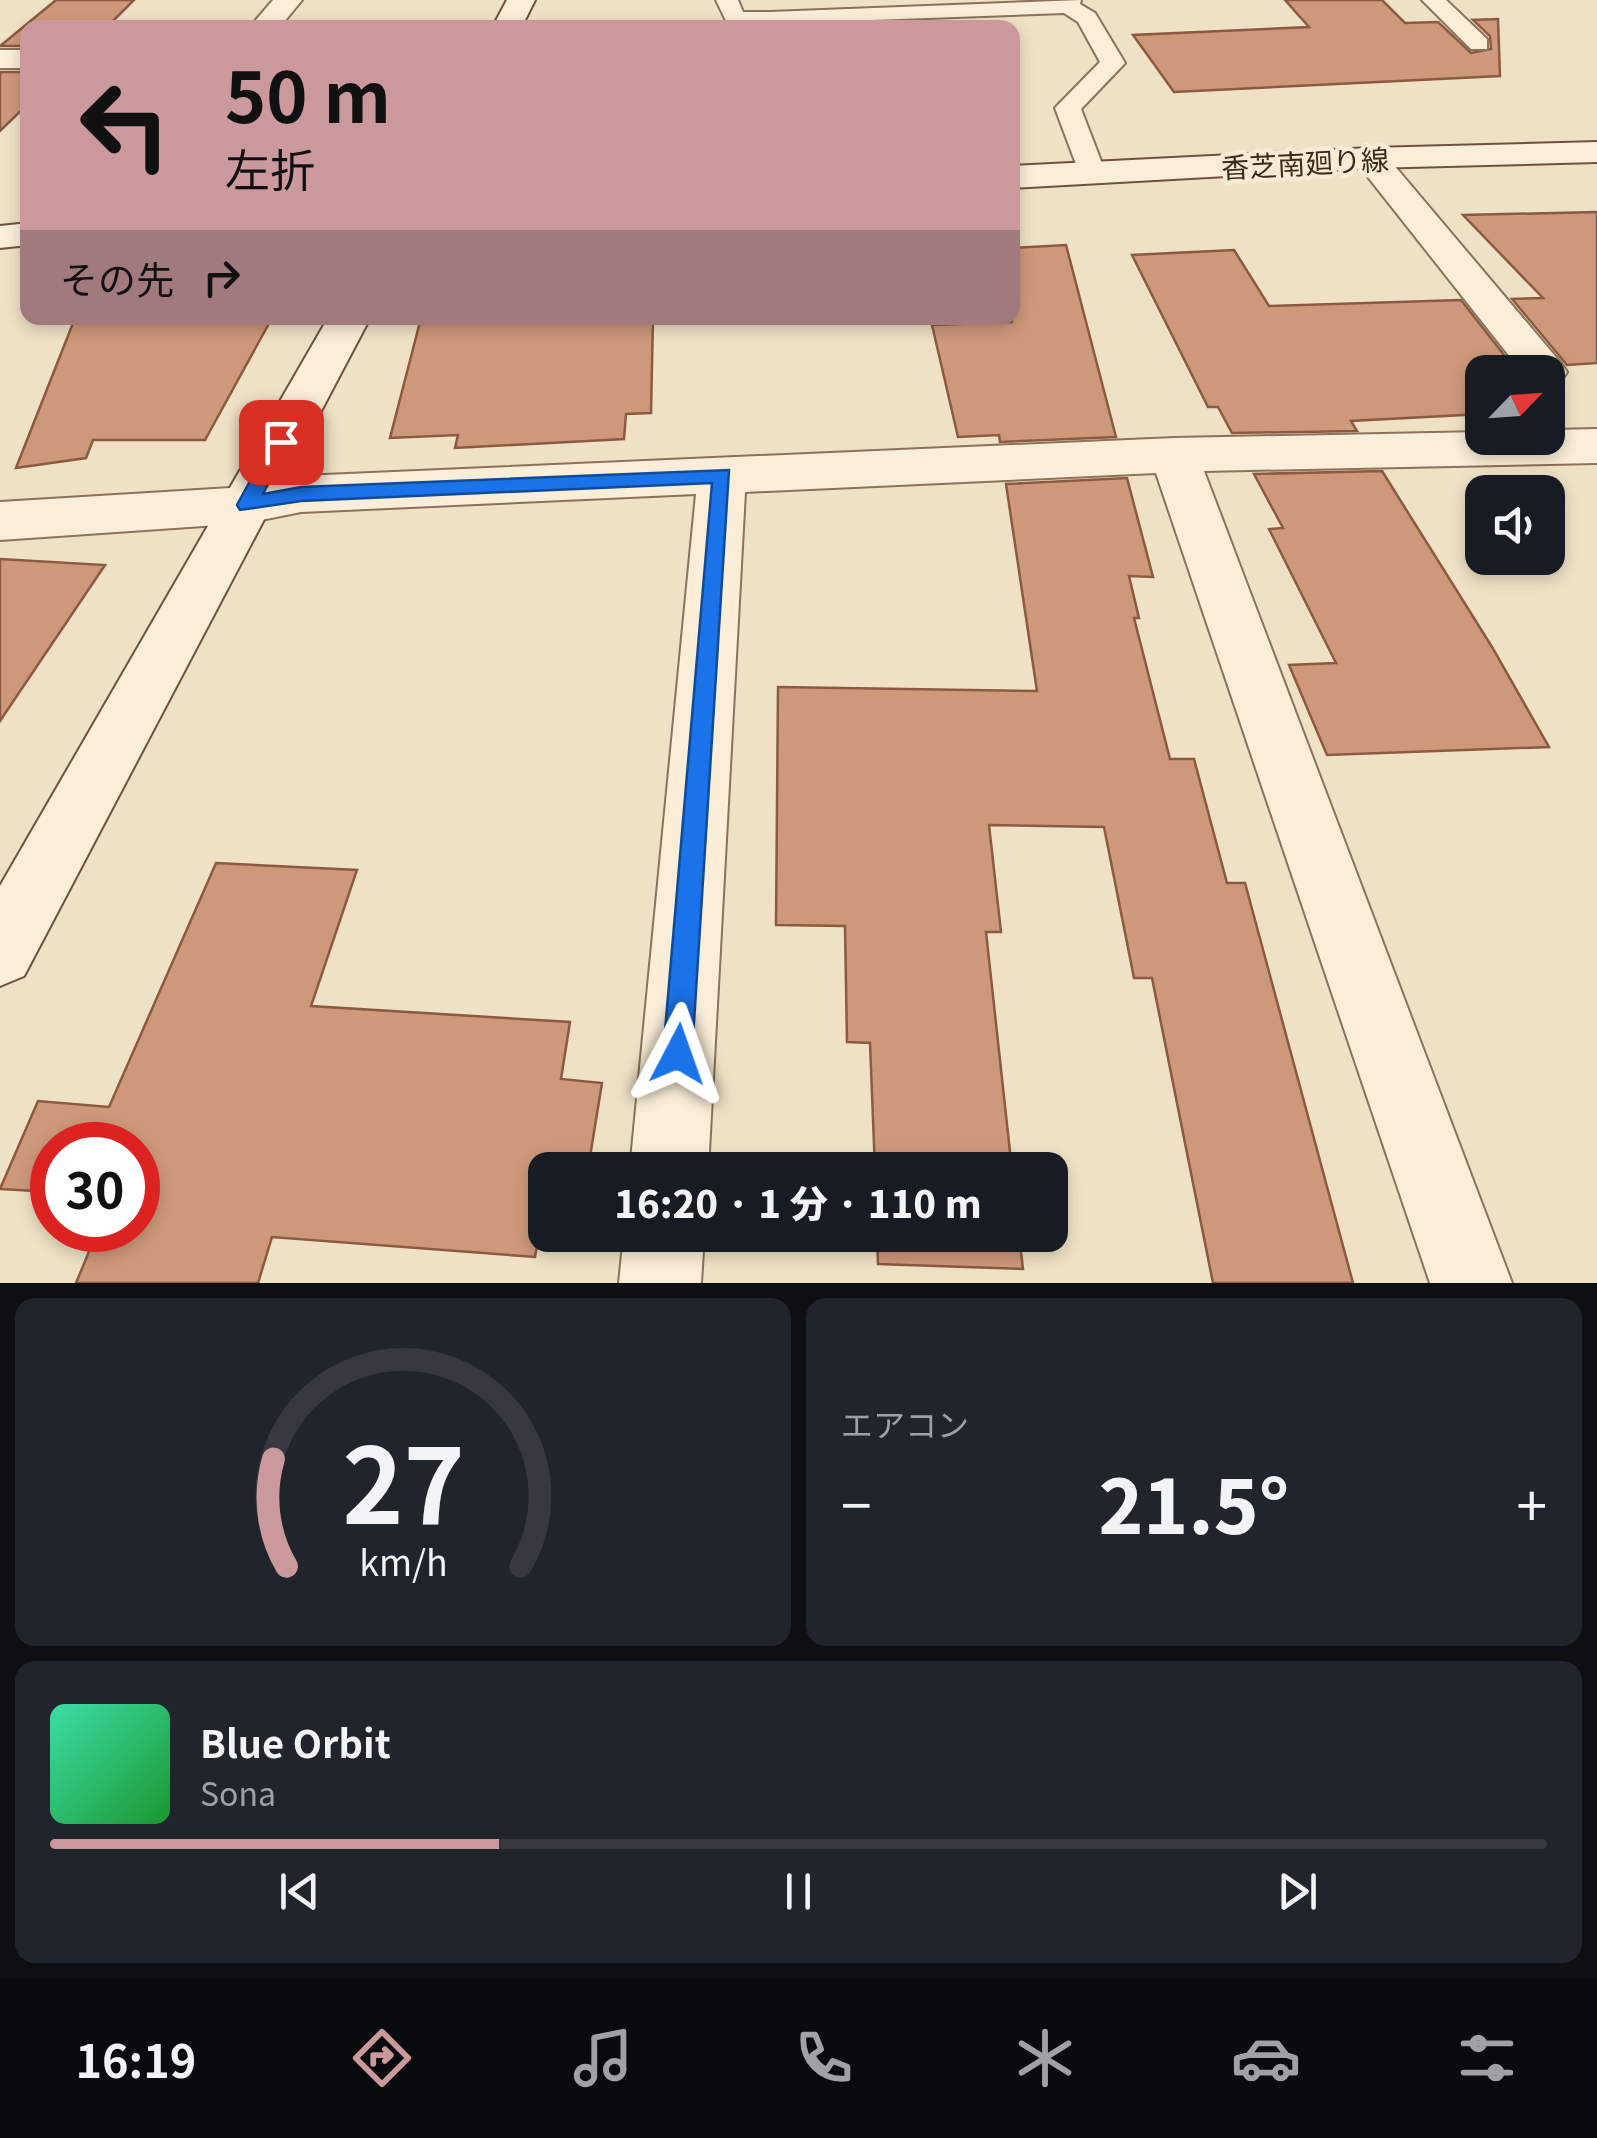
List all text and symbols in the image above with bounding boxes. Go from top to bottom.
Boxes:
text: 50 m [225,42,391,143]
icon: left [60,60,190,190]
text: 左折 [225,135,315,200]
street label: 香芝南廻り線 [1220,138,1390,186]
text: その先 [60,250,174,305]
icon: right [194,250,249,305]
north arrow [1465,355,1565,455]
map controls [1465,355,1565,575]
pin [239,400,324,485]
icon: arrive [254,415,309,470]
button: sound [1465,475,1565,575]
position arrow [626,1002,730,1106]
speed limit sign: 30 [30,1122,160,1252]
text: 16:20 · 1 分 · 110 m [614,1174,982,1229]
text: エアコン [841,1400,969,1446]
text: 27 [342,1403,464,1554]
text: 21.5° [1098,1447,1290,1556]
text: − [841,1462,872,1542]
text: + [1516,1462,1547,1542]
text: km/h [359,1535,447,1586]
text: Blue Orbit [200,1714,391,1769]
text: Sona [200,1769,276,1815]
icon: previous [272,1864,327,1919]
icon: pause [771,1864,826,1919]
icon: next [1270,1864,1325,1919]
icon: directions [347,2023,417,2093]
icon: music [568,2023,638,2093]
icon: phone [789,2023,859,2093]
icon: climate [1010,2023,1080,2093]
icon: car [1231,2023,1301,2093]
icon: filters [1452,2023,1522,2093]
text: 16:19 [75,2026,196,2091]

